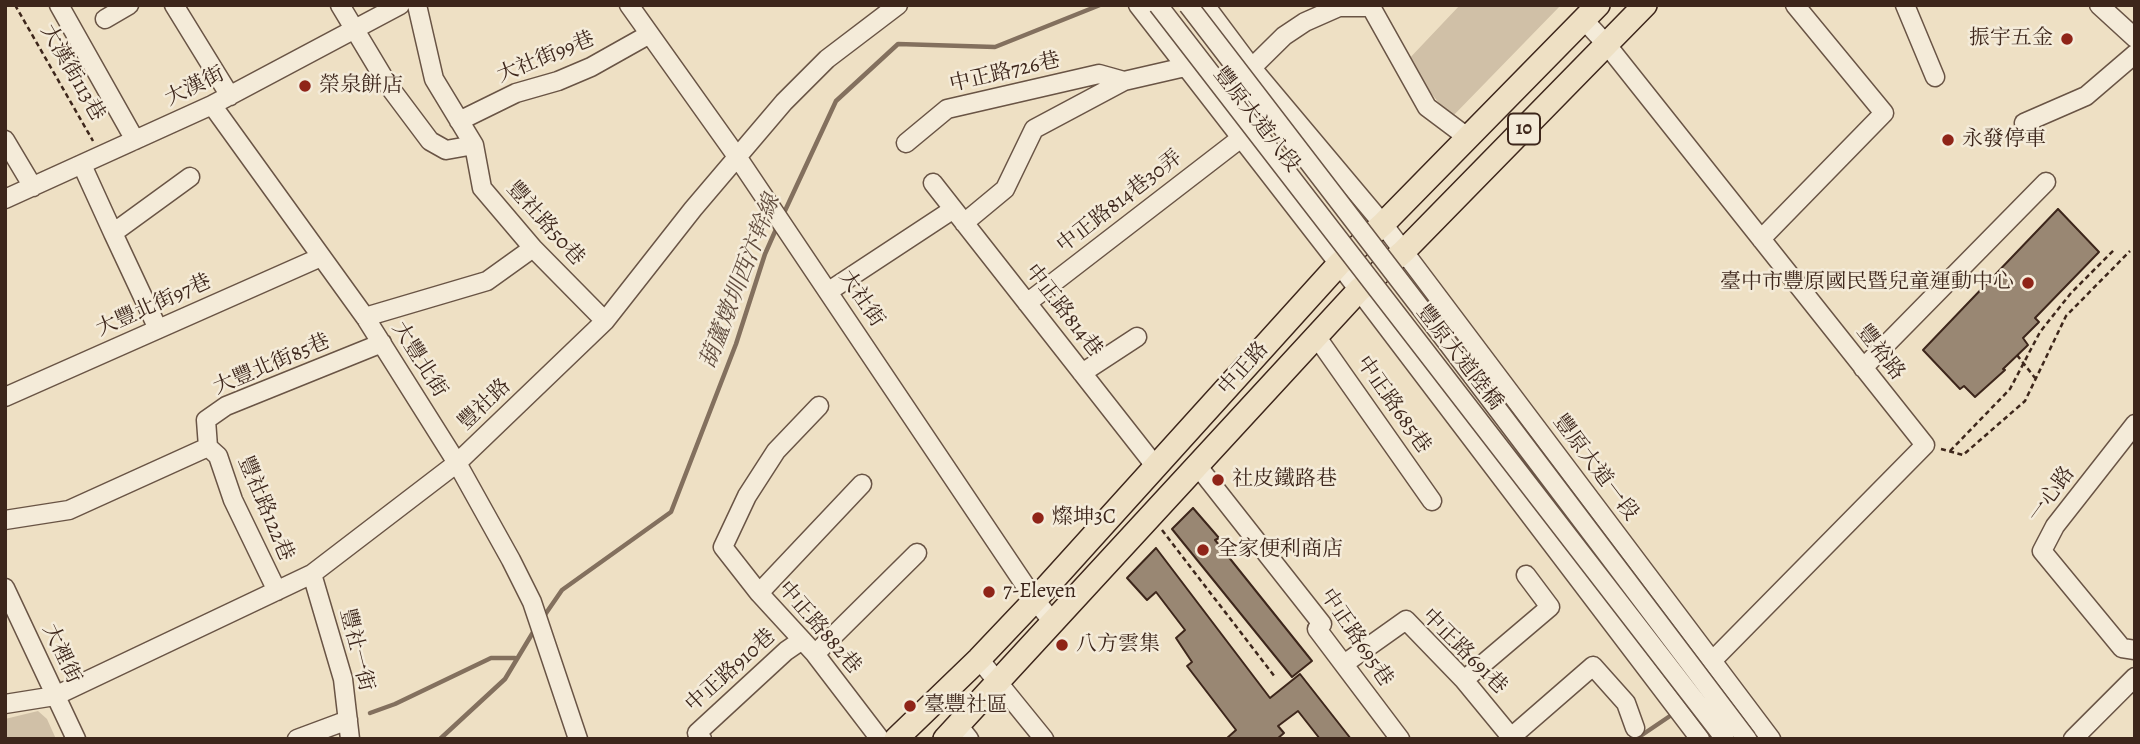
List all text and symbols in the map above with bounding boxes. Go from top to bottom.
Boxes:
street label: 大漢街113巷 [34,20,110,126]
place label: 振宇五金 [1969,26,2053,52]
street label: 大社街99巷 [493,27,599,89]
marker: 振宇五金 [2059,31,2075,47]
street label: 中正路726巷 [947,48,1063,98]
street label: 大漢街 [161,62,229,112]
street label: 豐原大道八段 [1207,63,1305,177]
place label: 榮泉餅店 [319,73,403,99]
marker: 榮泉餅店 [297,78,313,94]
road number: 10 [1508,113,1540,144]
place label: 永發停車 [1962,127,2046,153]
marker: 永發停車 [1940,132,1956,148]
street label: 中正路814巷30弄 [1052,145,1188,259]
street label: 豐社路50巷 [501,177,589,271]
water label: 葫蘆燉圳西汴幹線 [695,191,787,373]
street label: 中正路814巷 [1019,260,1107,362]
street label: 大社街 [833,266,889,332]
street label: 大豐北街97巷 [93,269,215,343]
place label: 臺中市豐原國民暨兒童運動中心 [1720,270,2014,296]
marker: 臺中市豐原國民暨兒童運動中心 [2020,275,2036,291]
street label: 豐原大道陸橋 [1410,301,1508,415]
street label: 大豐北街 [386,318,452,402]
street label: 豐裕路 [1851,320,1909,386]
street label: 大豐北街85巷 [210,329,334,401]
street label: 中正路 [1214,337,1274,401]
street label: 中正路685巷 [1350,352,1436,458]
street label: 豐社路 [454,374,516,436]
street label: 豐原大道一段 [1547,410,1643,526]
street label: 豐社路122巷 [232,453,298,565]
street label: 一心路 [2023,462,2081,528]
place label: 社皮鐵路巷 [1232,467,1337,493]
marker: 社皮鐵路巷 [1210,472,1226,488]
place label: 燦坤3C [1052,505,1116,531]
marker: 燦坤3C [1030,510,1046,526]
place label: 全家便利商店 [1217,537,1343,563]
marker: 全家便利商店 [1195,542,1211,558]
street label: 中正路882巷 [772,577,866,679]
place label: 7-Eleven [1003,579,1076,605]
marker: 7-Eleven [981,584,997,600]
street label: 中正路695巷 [1314,584,1398,692]
street label: 中正路691巷 [1416,604,1512,700]
street label: 豐社一街 [334,606,378,694]
street label: 大裡街 [36,620,86,688]
street label: 中正路910巷 [681,624,781,718]
place label: 八方雲集 [1076,632,1160,658]
marker: 八方雲集 [1054,637,1070,653]
place label: 臺豐社區 [924,693,1008,719]
marker: 臺豐社區 [902,698,918,714]

